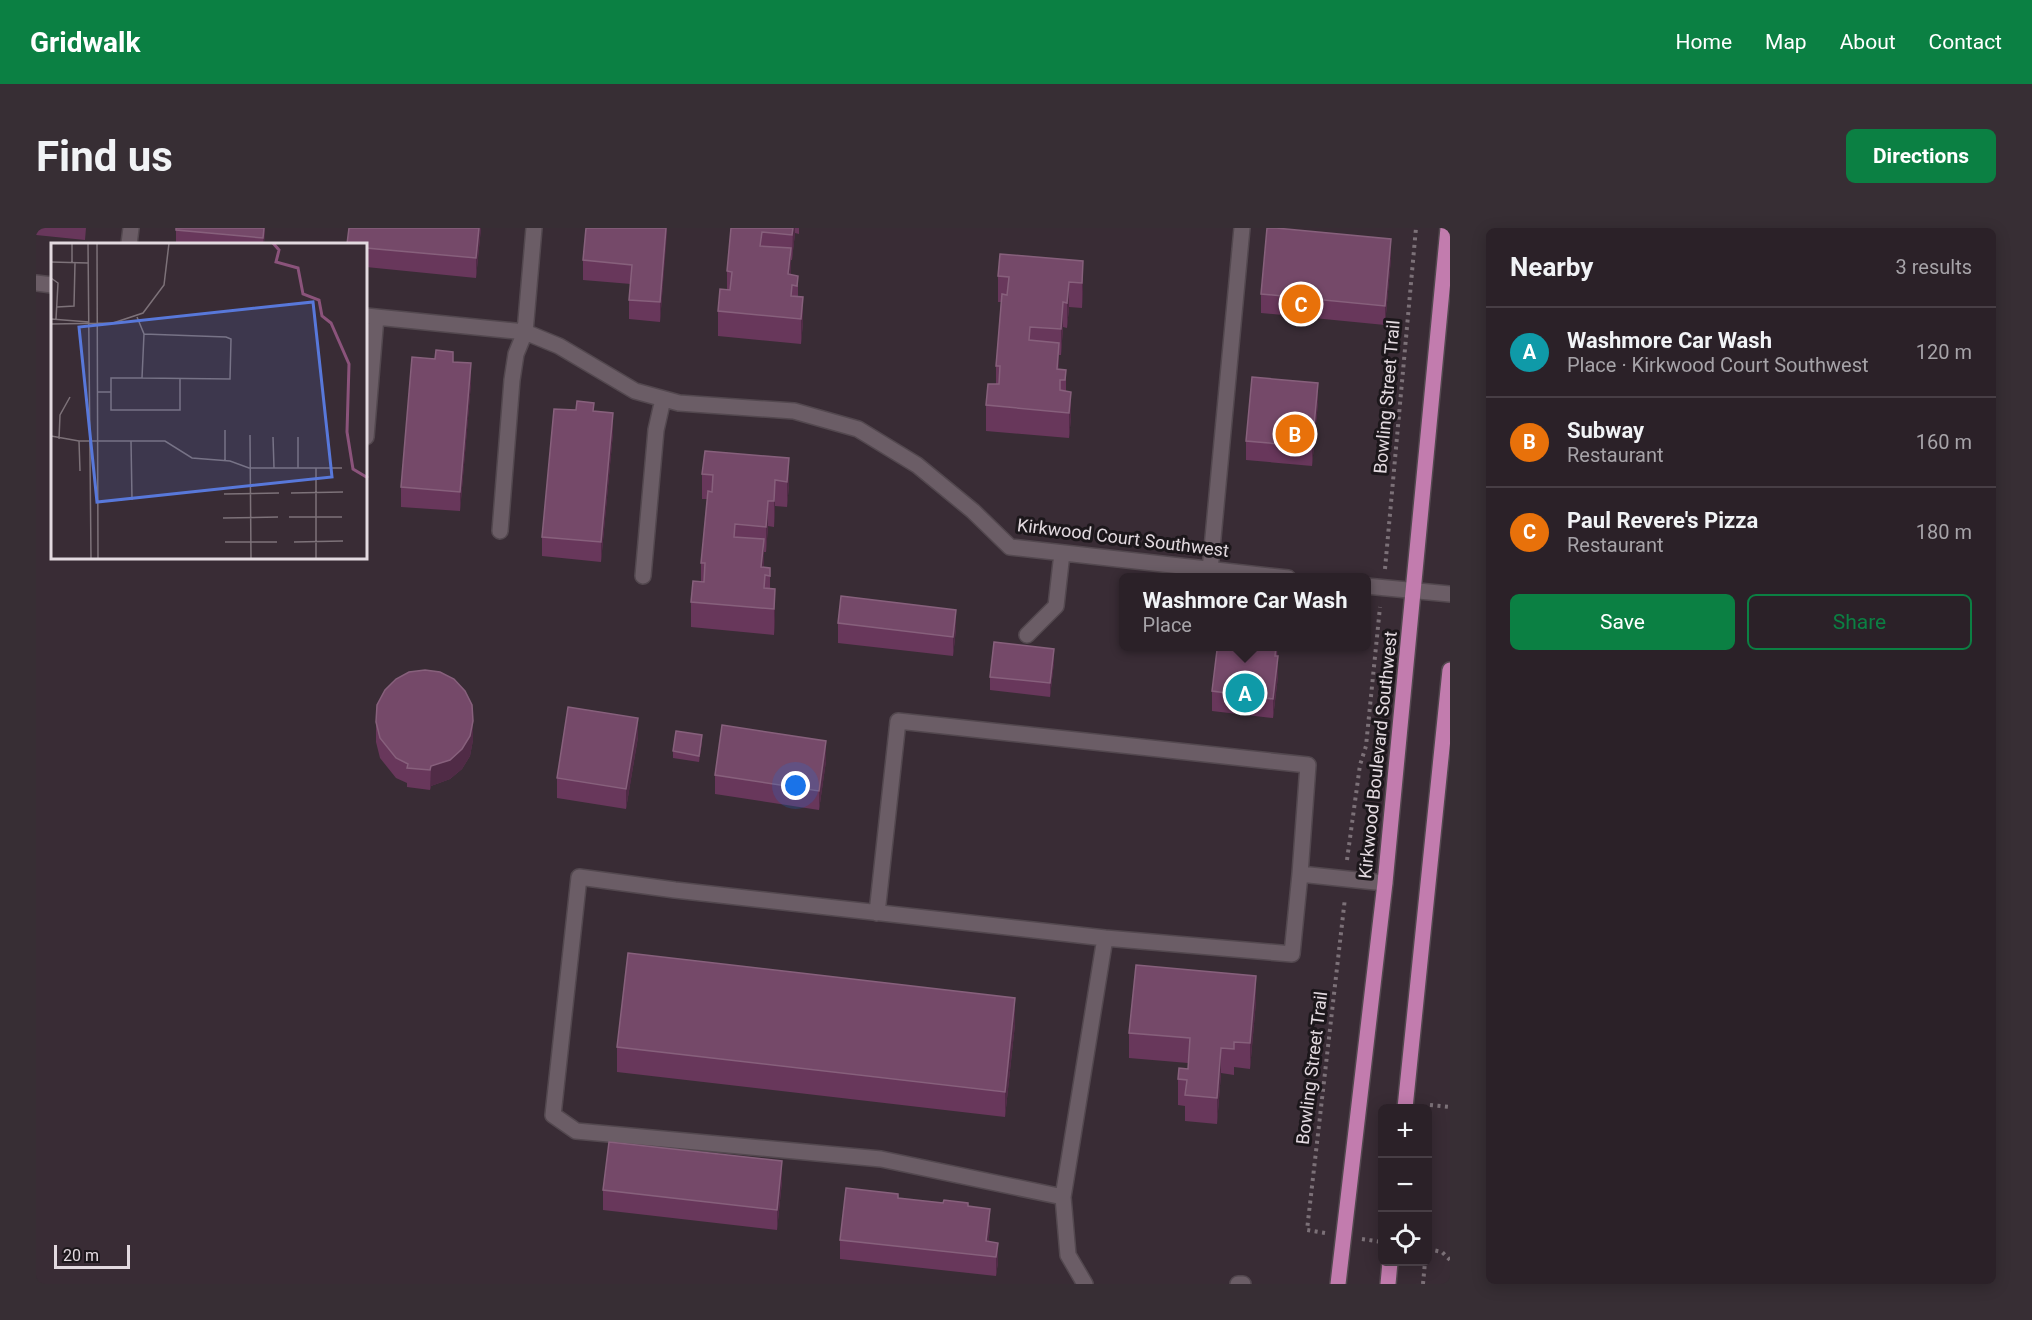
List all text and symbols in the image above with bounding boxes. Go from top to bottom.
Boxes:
text: Gridwalk [30,26,140,59]
text: Home [1676,30,1732,54]
text: Map [1765,30,1807,54]
text: About [1840,30,1896,54]
text: Contact [1929,30,2002,54]
button: Directions [1846,129,1996,183]
text: Find us [36,132,173,181]
inset map [51,243,368,560]
text: Nearby [1510,252,1593,282]
text: 3 results [1896,255,1972,279]
pin: C [1282,282,1320,326]
street label: Bowling Street Trail [1369,319,1404,475]
text: Washmore Car Wash [1567,328,1772,353]
text: A [1523,340,1536,364]
text: 120 m [1916,340,1972,364]
text: Place · Kirkwood Court Southwest [1567,353,1869,377]
pin: B [1276,412,1314,456]
text: Subway [1567,418,1644,443]
text: B [1523,430,1536,454]
text: 160 m [1916,430,1972,454]
text: Restaurant [1567,443,1664,467]
text: Paul Revere's Pizza [1567,508,1758,533]
street label: Kirkwood Court Southwest [1016,514,1230,561]
text: C [1523,520,1536,544]
text: 180 m [1916,520,1972,544]
text: Restaurant [1567,533,1664,557]
popup [1119,573,1371,651]
text: Washmore Car Wash [1143,588,1347,613]
button: Save [1510,594,1735,650]
button: Share [1747,594,1972,650]
text: Place [1143,613,1192,637]
street label: Kirkwood Boulevard Southwest [1354,630,1401,880]
pin: A [1226,670,1264,716]
your location [781,771,810,800]
street label: Bowling Street Trail [1292,990,1331,1146]
map controls [1378,1104,1432,1266]
button: + [1378,1104,1432,1158]
button: − [1378,1158,1432,1212]
button: locate [1378,1212,1432,1266]
scale bar [54,1242,130,1270]
text: 20 m [63,1246,99,1265]

